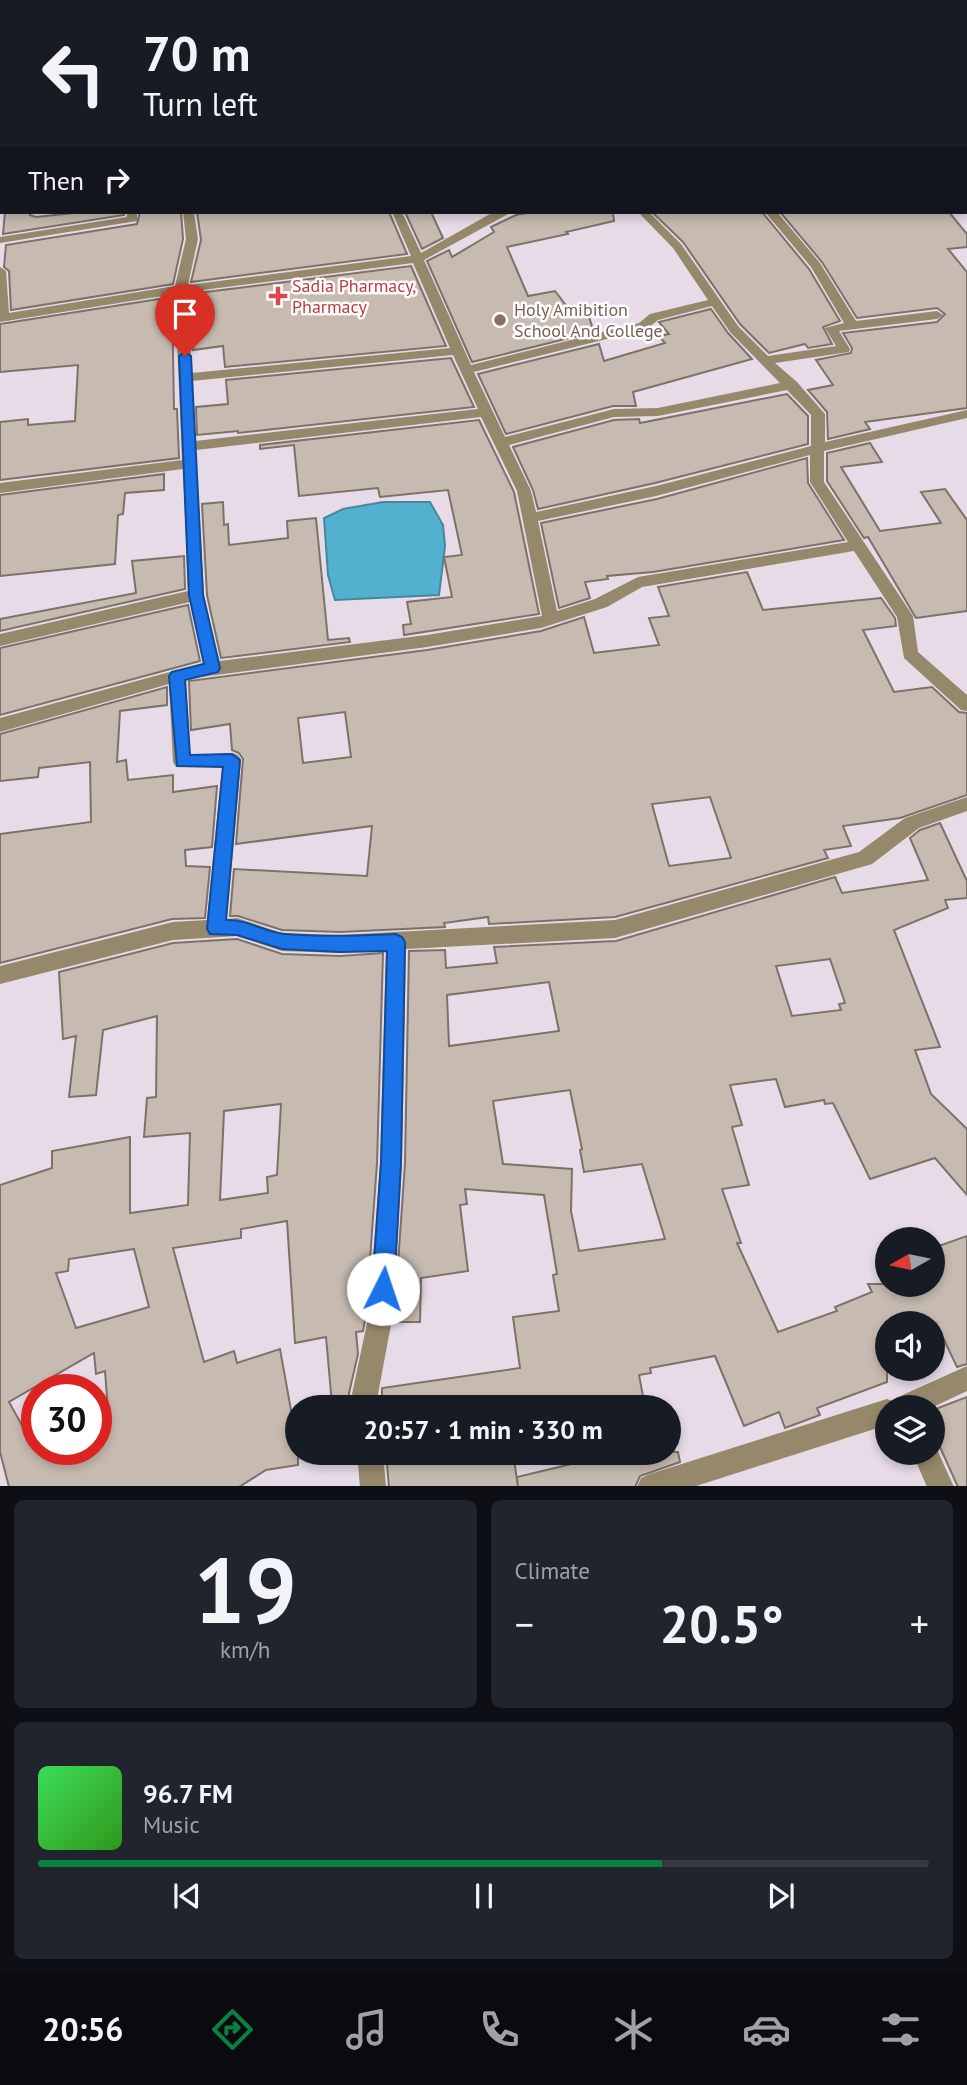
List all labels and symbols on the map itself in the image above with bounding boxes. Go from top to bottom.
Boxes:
place label: Sadia Pharmacy, Pharmacy [292,274,416,318]
pin [155,284,215,356]
marker: Sadia Pharmacy, Pharmacy [270,288,286,304]
place label: Holy Amibition School And College [514,298,663,342]
marker: Holy Amibition School And College [492,312,508,328]
north arrow [875,1227,945,1297]
position arrow [346,1252,420,1326]
speed limit sign: 30 [21,1374,112,1465]

